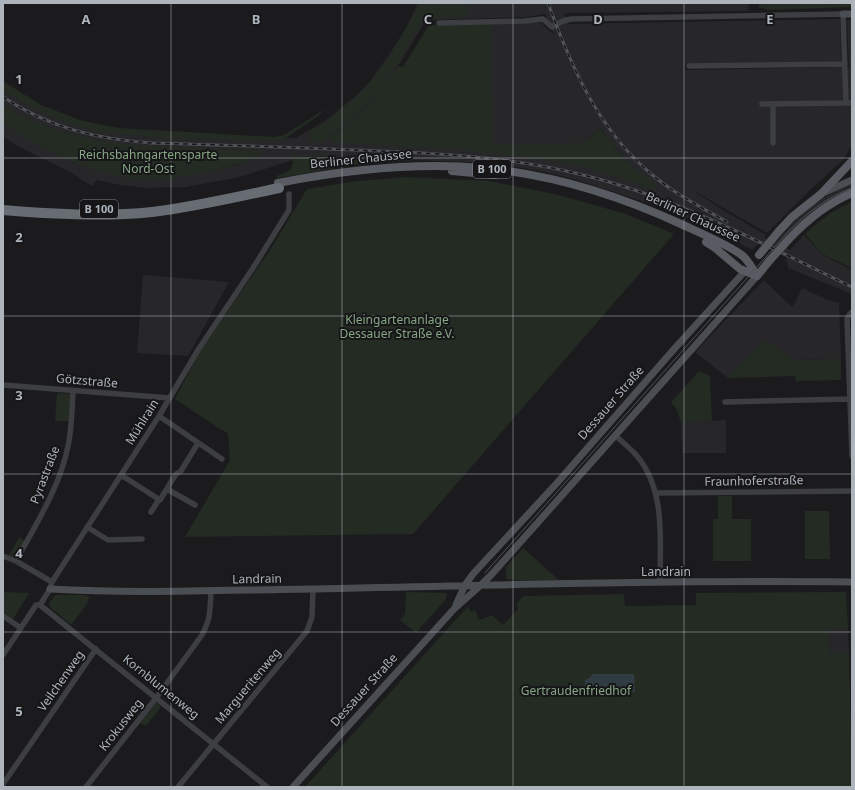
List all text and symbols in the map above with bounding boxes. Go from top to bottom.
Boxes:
text: A [82,10,91,28]
text: B [252,10,260,28]
text: C [424,10,432,28]
text: D [593,10,603,28]
text: E [766,10,774,28]
text: 1 [15,70,23,88]
street label: Berliner Chaussee [309,145,413,172]
park label: Reichsbahngartensparte Nord-Ost [79,146,218,177]
road number: B 100 [473,160,511,178]
street label: Berliner Chaussee [643,187,743,246]
road number: B 100 [80,200,118,218]
text: 2 [15,228,23,246]
park label: Kleingartenanlage Dessauer Straße e.V. [340,311,454,342]
street label: Dessauer Straße [574,362,648,443]
street label: Götzstraße [55,369,119,392]
text: 3 [15,386,23,404]
street label: Mühlrain [121,396,162,448]
street label: Pyrastraße [26,443,63,506]
street label: Fraunhoferstraße [704,471,804,490]
text: 4 [15,544,23,562]
street label: Landrain [641,563,691,580]
street label: Landrain [232,570,282,587]
street label: Margueritenweg [211,644,284,727]
street label: Veilchenweg [33,647,88,715]
street label: Dessauer Straße [326,649,401,730]
street label: Kornblumenweg [119,650,203,723]
park label: Gertraudenfriedhof [521,682,632,699]
street label: Krokusweg [95,695,147,755]
text: 5 [15,702,23,720]

